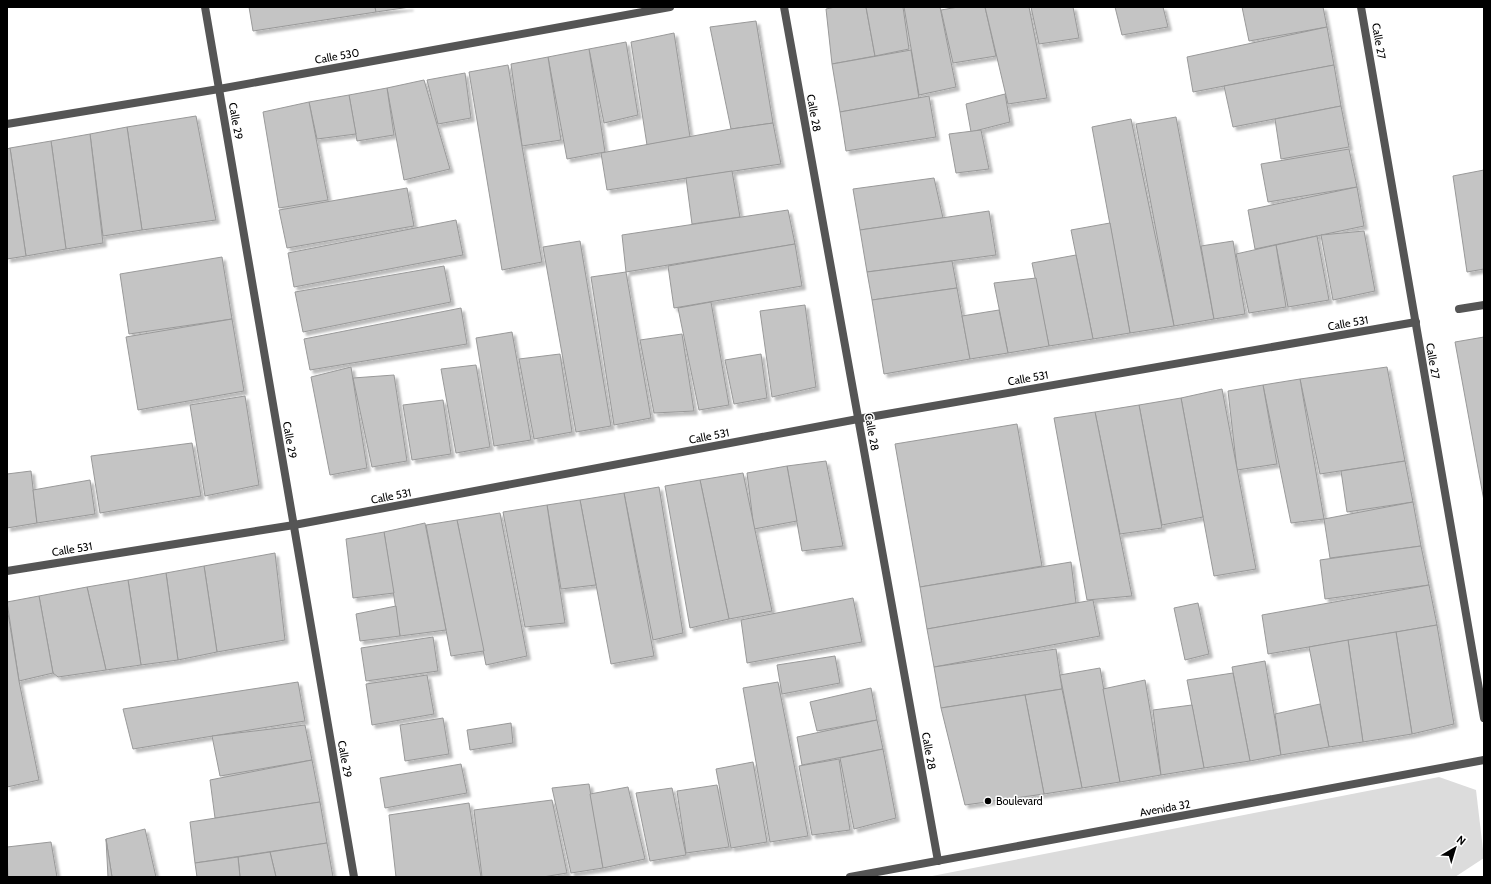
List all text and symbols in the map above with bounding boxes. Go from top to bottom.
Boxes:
street label: Calle 27 [1369,22,1389,61]
street label: Calle 530 [314,45,361,67]
street label: Calle 28 [804,93,824,133]
street label: Calle 29 [226,101,246,141]
street label: Calle 531 [1327,313,1369,333]
street label: Calle 27 [1423,342,1443,381]
street label: Calle 531 [1007,368,1049,388]
street label: Calle 28 [862,412,882,452]
street label: Calle 29 [280,420,300,460]
street label: Calle 531 [688,425,730,447]
street label: Calle 531 [370,485,412,507]
street label: Calle 531 [51,539,93,559]
street label: Calle 28 [919,731,939,771]
street label: Calle 29 [335,739,355,779]
place label: Boulevard [996,794,1043,808]
marker: Boulevard [983,796,993,806]
street label: Avenida 32 [1138,797,1192,819]
north arrow [1435,828,1475,868]
text: N [1454,832,1469,848]

